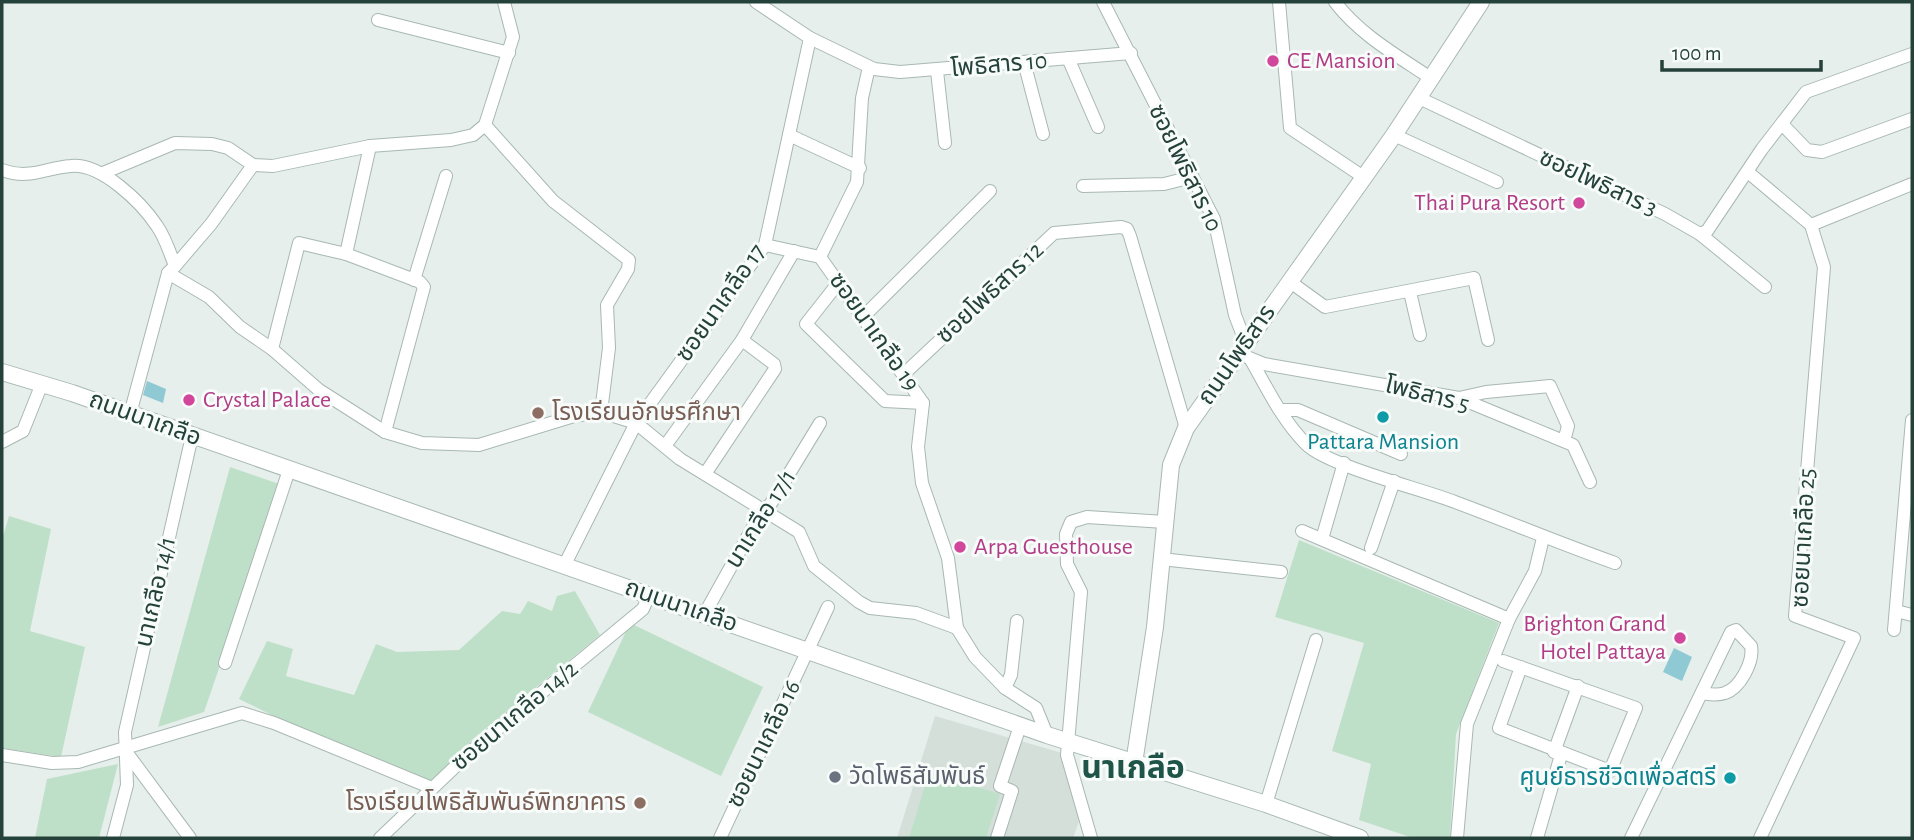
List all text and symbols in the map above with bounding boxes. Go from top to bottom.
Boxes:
scale bar [1662,28,1821,72]
text: 100 m [1672,43,1722,64]
street label: โพธิสาร 10 [950,47,1048,81]
place label: CE Mansion [1287,49,1396,73]
marker: CE Mansion [1265,53,1281,69]
street label: ซอยโพธิสาร 10 [1144,100,1228,235]
street label: ซอยโพธิสาร 3 [1535,143,1662,221]
place label: Thai Pura Resort [1414,191,1565,215]
marker: Thai Pura Resort [1571,195,1587,211]
street label: ซอยโพธิสาร 12 [931,236,1048,348]
street label: ซอยนาเกลือ 17 [671,239,770,366]
street label: ซอยนาเกลือ 19 [825,268,924,396]
street label: ถนนโพธิสาร [1192,300,1280,409]
street label: โพธิสาร 5 [1382,371,1472,417]
street label: ถนนนาเกลือ [86,387,205,450]
place label: Crystal Palace [203,388,331,412]
marker: Crystal Palace [181,392,197,408]
place label: โรงเรียนอักษรศึกษา [552,399,741,425]
marker: โรงเรียนอักษรศึกษา [530,405,546,421]
marker: Pattara Mansion [1375,409,1391,425]
place label: Pattara Mansion [1307,430,1459,454]
street label: นาเกลือ 17/1 [721,465,801,572]
street label: ซอยนาเกลือ 25 [1787,468,1820,608]
street label: นาเกลือ 14/1 [131,534,180,649]
place label: Arpa Guesthouse [974,535,1133,559]
marker: Arpa Guesthouse [952,539,968,555]
street label: ถนนนาเกลือ [622,575,741,636]
place label: Brighton Grand Hotel Pattaya [1523,612,1666,664]
marker: Brighton Grand Hotel Pattaya [1672,630,1688,646]
street label: ซอยนาเกลือ 14/2 [447,656,583,775]
street label: ซอยนาเกลือ 16 [722,676,805,811]
district label: นาเกลือ [1081,752,1185,784]
place label: ศูนย์ธารชีวิตเพื่อสตรี [1519,760,1716,792]
place label: วัดโพธิสัมพันธ์ [849,763,986,789]
marker: วัดโพธิสัมพันธ์ [827,769,843,785]
marker: ศูนย์ธารชีวิตเพื่อสตรี [1722,770,1738,786]
place label: โรงเรียนโพธิสัมพันธ์พิทยาคาร [346,789,626,815]
marker: โรงเรียนโพธิสัมพันธ์พิทยาคาร [632,795,648,811]

